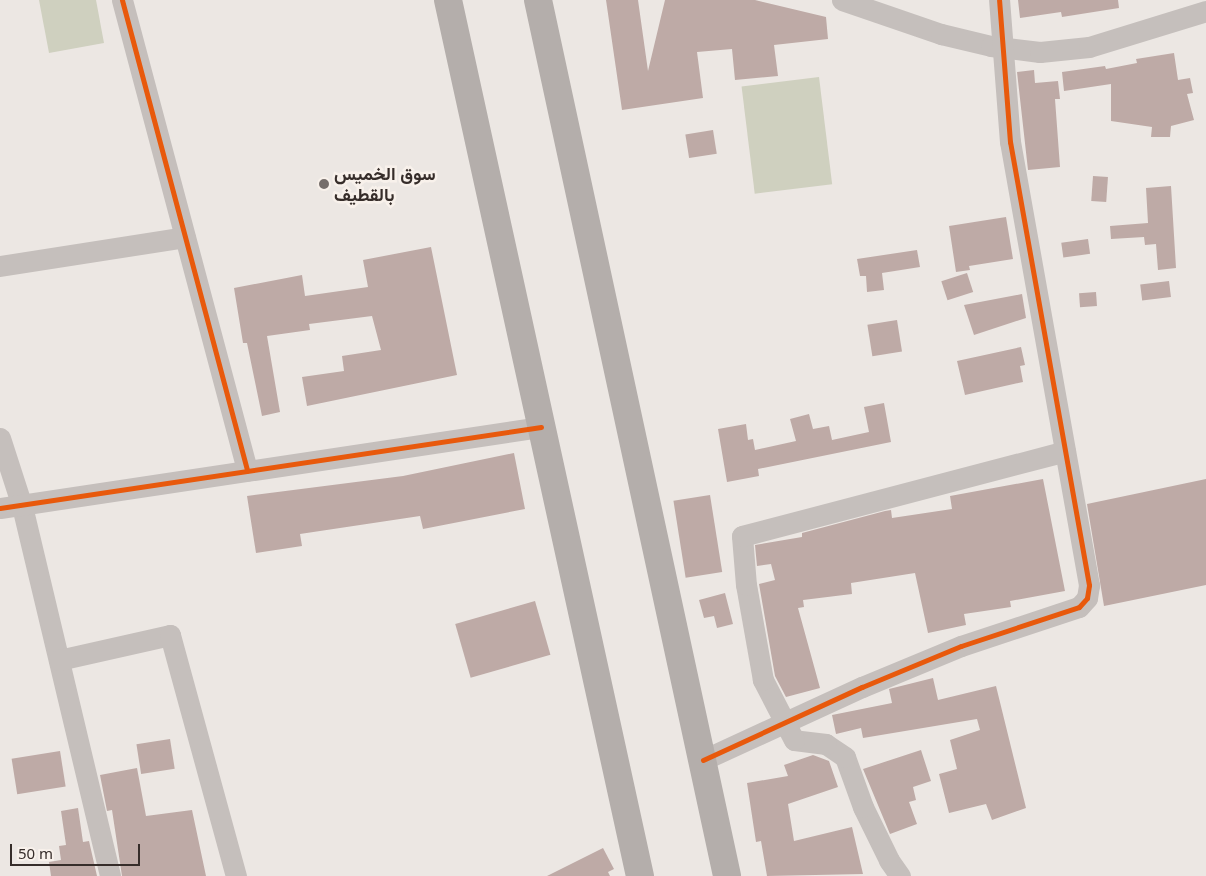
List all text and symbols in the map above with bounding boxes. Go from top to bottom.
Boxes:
place label: سوق الخميس بالقطيف [334,163,436,205]
marker: سوق الخميس بالقطيف [318,178,330,190]
scale bar [12,834,142,866]
text: 50 m [18,843,53,863]

